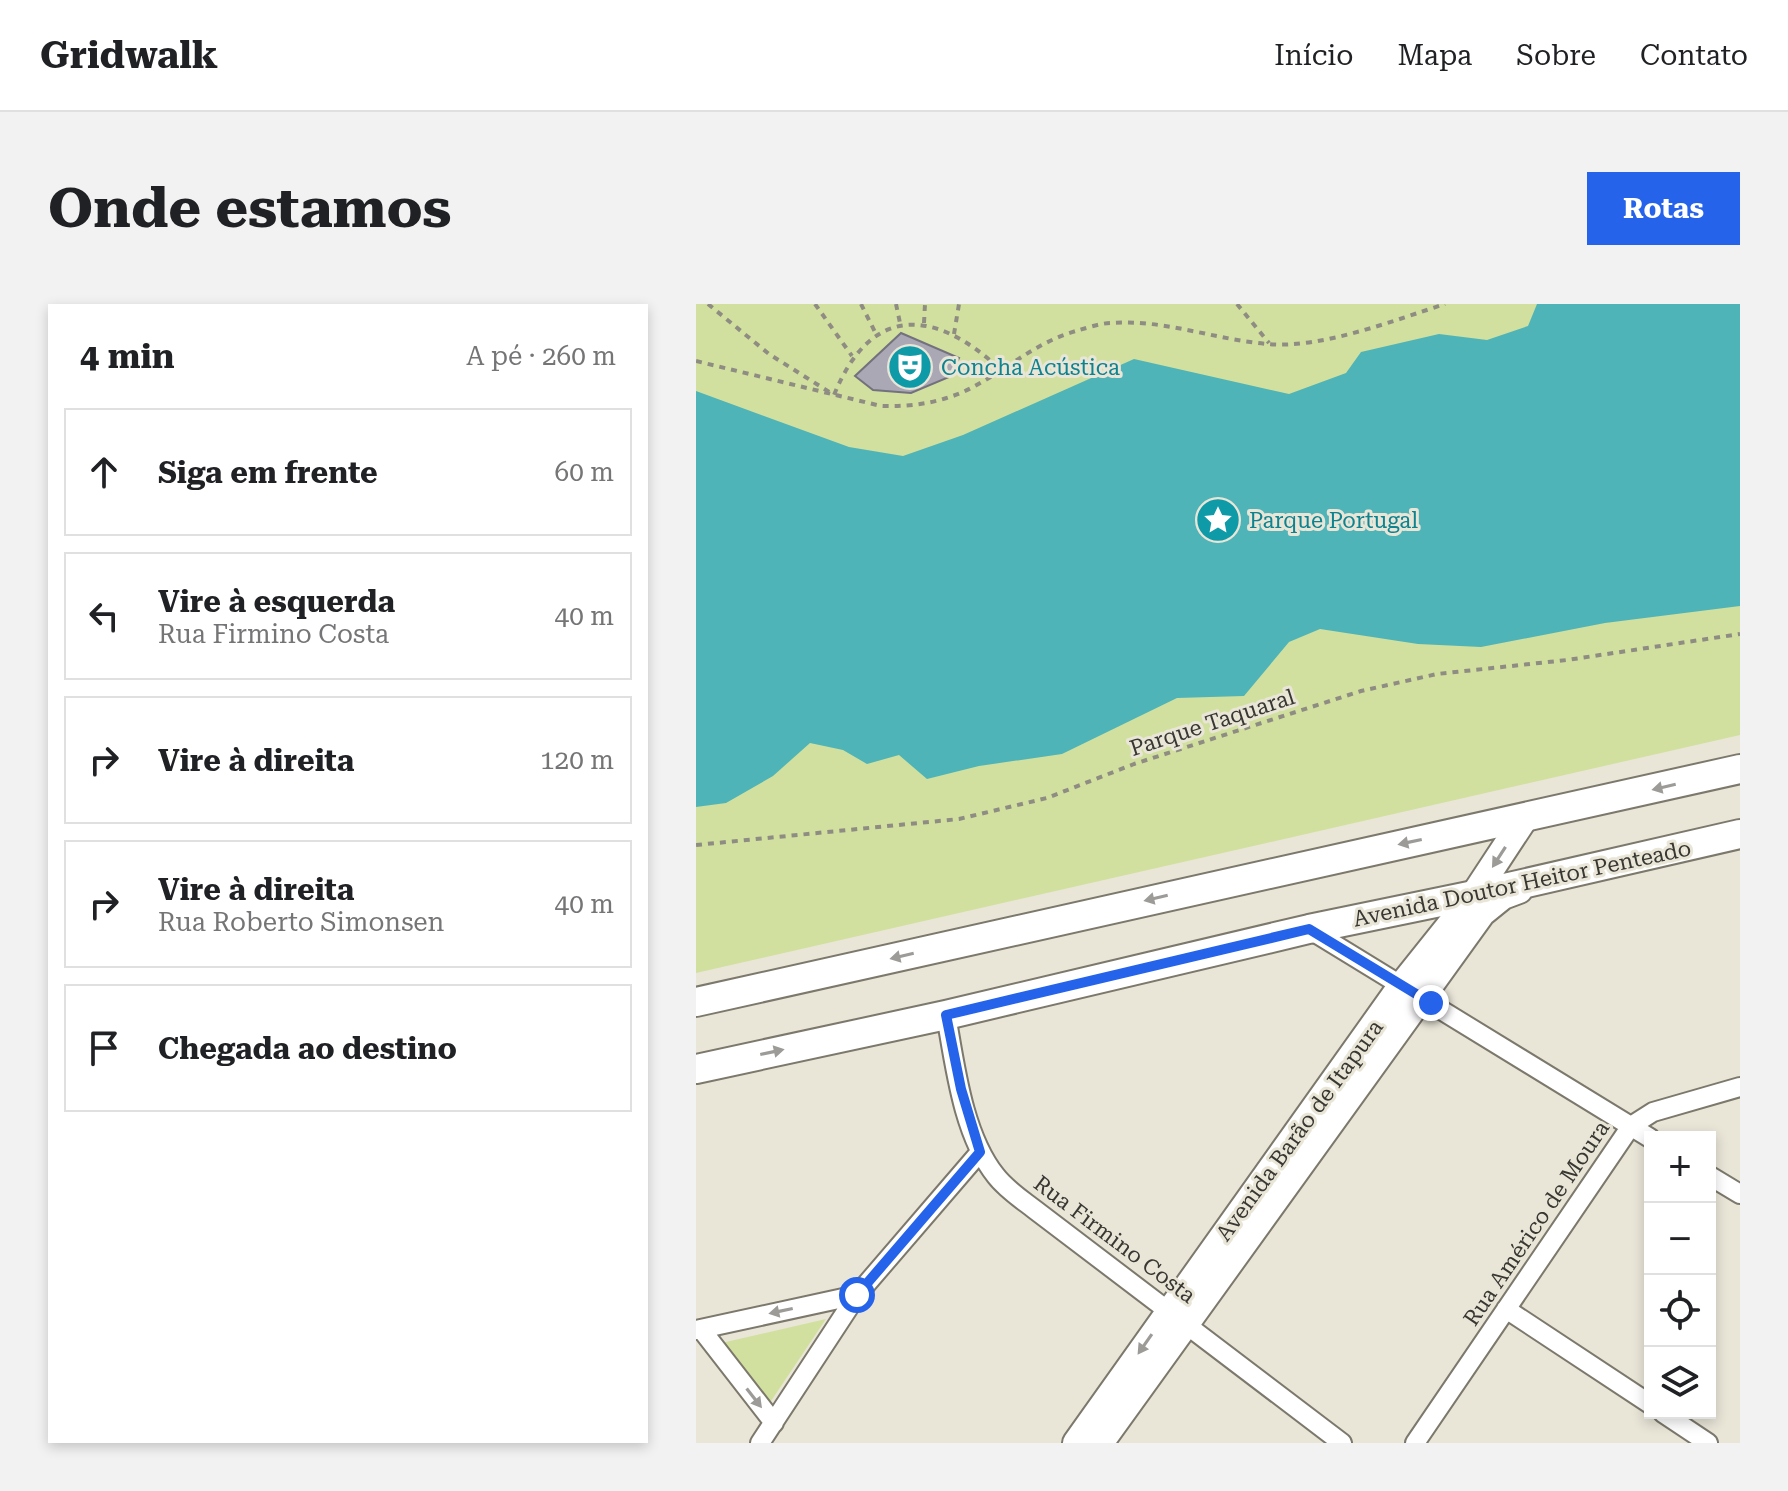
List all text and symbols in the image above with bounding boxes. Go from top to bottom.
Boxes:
text: Gridwalk [40,33,218,77]
text: Início [1274,39,1353,72]
text: Mapa [1397,39,1472,72]
text: Sobre [1516,39,1596,72]
text: Contato [1640,39,1748,72]
button: Rotas [1587,172,1740,245]
text: Onde estamos [48,175,451,241]
text: 4 min [80,336,175,376]
text: A pé · 260 m [466,341,616,371]
theatre icon: Concha Acústica [886,343,934,391]
place label: Concha Acústica [941,355,1120,380]
icon: ahead [82,450,126,494]
text: Siga em frente [158,455,378,490]
text: 60 m [555,457,614,487]
place icon: Parque Portugal [1194,496,1242,544]
place label: Parque Portugal [1249,508,1418,533]
text: Vire à esquerda [158,584,395,619]
icon: left [82,594,126,638]
text: 40 m [555,601,614,631]
text: Rua Firmino Costa [158,619,389,649]
street label: Parque Taquaral [1127,684,1298,761]
icon: right [82,738,126,782]
text: Vire à direita [158,743,354,778]
text: 120 m [540,745,614,775]
one-way arrow [1651,781,1676,794]
street label: Avenida Doutor Heitor Penteado [1351,835,1693,932]
one-way arrow [1397,837,1422,849]
one-way arrow [1492,846,1507,867]
text: Vire à direita [158,872,354,907]
icon: right [82,882,126,926]
text: 40 m [555,889,614,919]
one-way arrow [1143,892,1168,905]
text: Rua Roberto Simonsen [158,907,444,937]
one-way arrow [890,950,915,962]
route end [1413,985,1449,1021]
street label: Avenida Barão de Itapura [1211,1015,1388,1246]
icon: arrive [82,1026,126,1070]
text: Chegada ao destino [158,1031,457,1066]
one-way arrow [760,1045,785,1058]
street label: Rua Américo de Moura [1459,1116,1614,1330]
map controls [1644,1131,1716,1419]
button: + [1644,1131,1716,1203]
street label: Rua Firmino Costa [1029,1171,1200,1308]
button: − [1644,1203,1716,1275]
button: locate [1644,1275,1716,1347]
route start [839,1277,875,1313]
one-way arrow [768,1305,793,1318]
one-way arrow [1138,1334,1153,1355]
button: layers [1644,1347,1716,1419]
one-way arrow [746,1388,762,1408]

